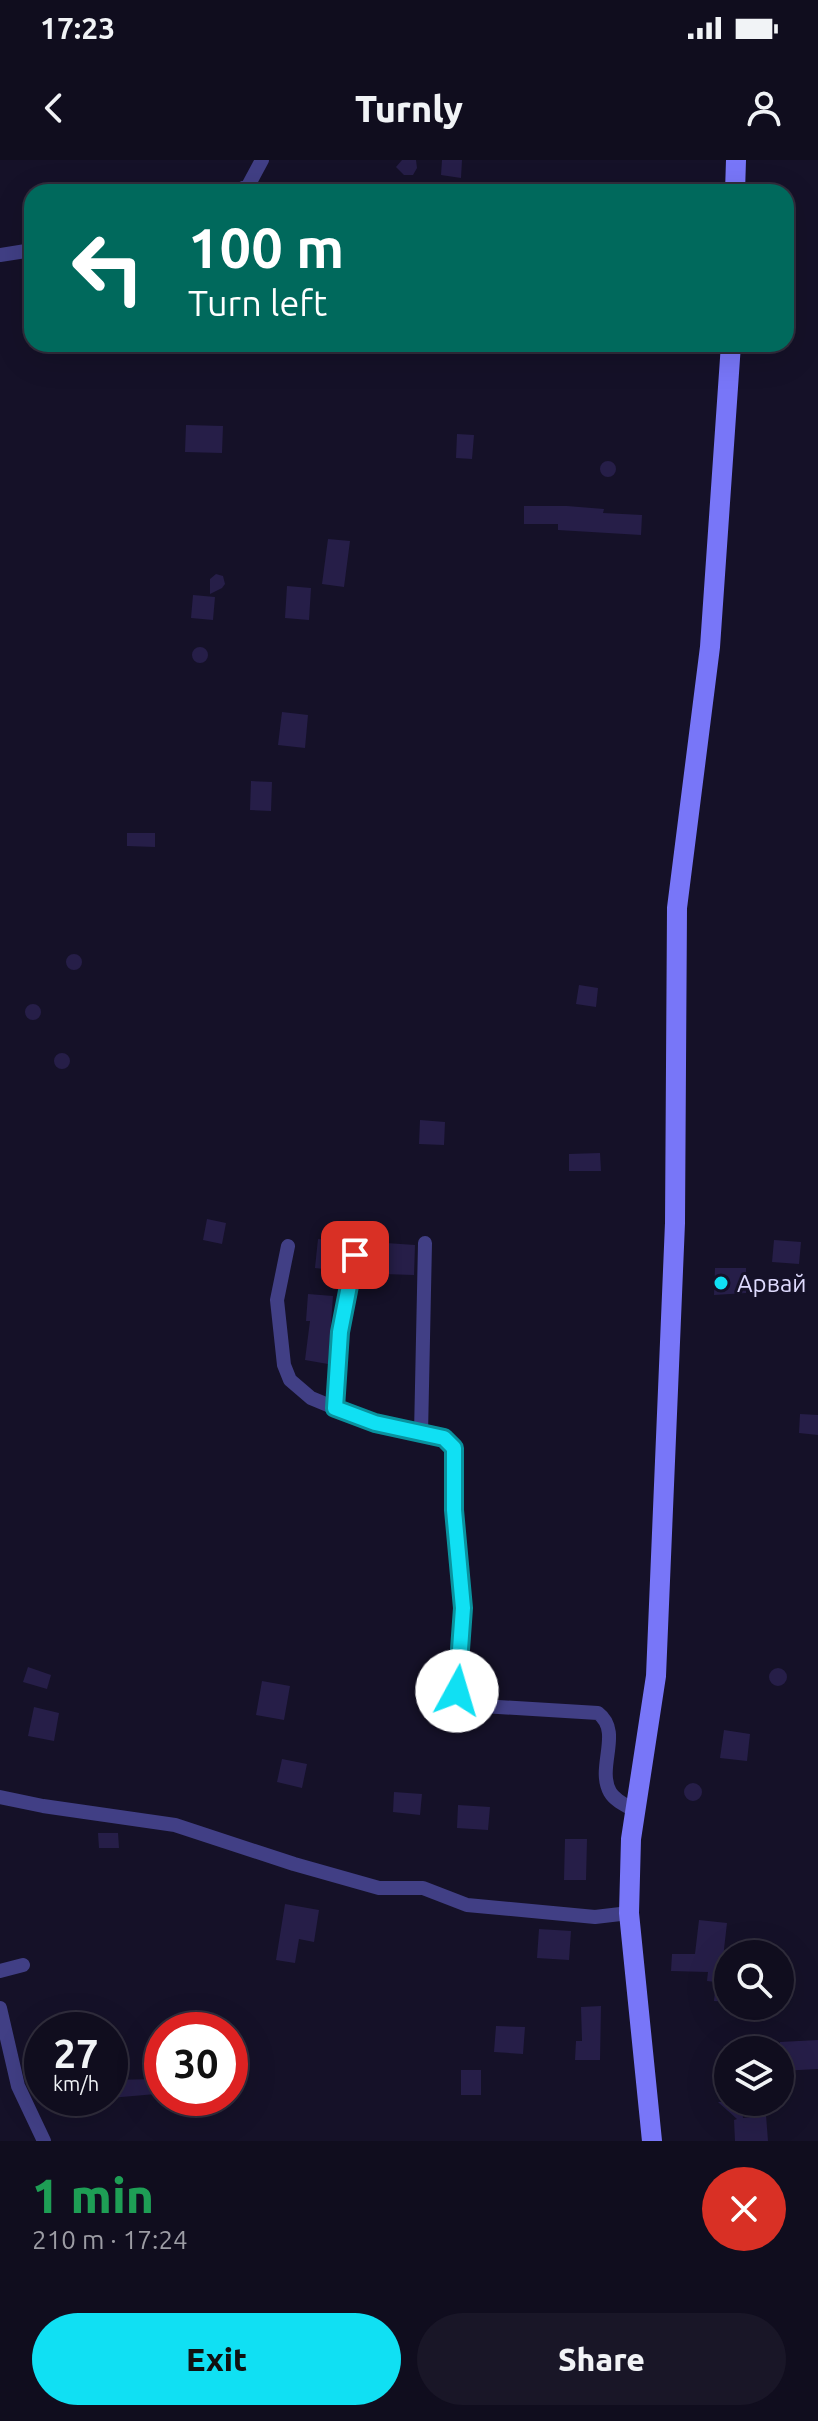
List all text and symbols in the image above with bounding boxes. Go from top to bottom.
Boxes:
text: 17:23 [40,11,115,45]
icon: back [32,86,76,130]
icon: person [742,86,786,130]
text: Turnly [355,88,463,129]
icon: left [56,216,160,320]
text: 100 m [188,216,344,279]
text: Turn left [188,282,327,323]
pin [321,1221,389,1289]
icon: arrive [333,1233,377,1277]
place label: Арвай [737,1270,806,1297]
marker: Арвай [712,1274,730,1292]
position arrow [415,1649,499,1733]
map controls [714,1940,794,2116]
button: search [714,1940,794,2020]
speed limit sign: 30 [144,2012,248,2116]
text: 27 [53,2031,99,2076]
button: layers [714,2036,794,2116]
text: km/h [53,2072,99,2095]
button: close [702,2167,786,2251]
text: 1 min [32,2168,154,2222]
text: 210 m · 17:24 [32,2225,188,2254]
button: Exit [32,2313,401,2405]
button: Share [417,2313,786,2405]

